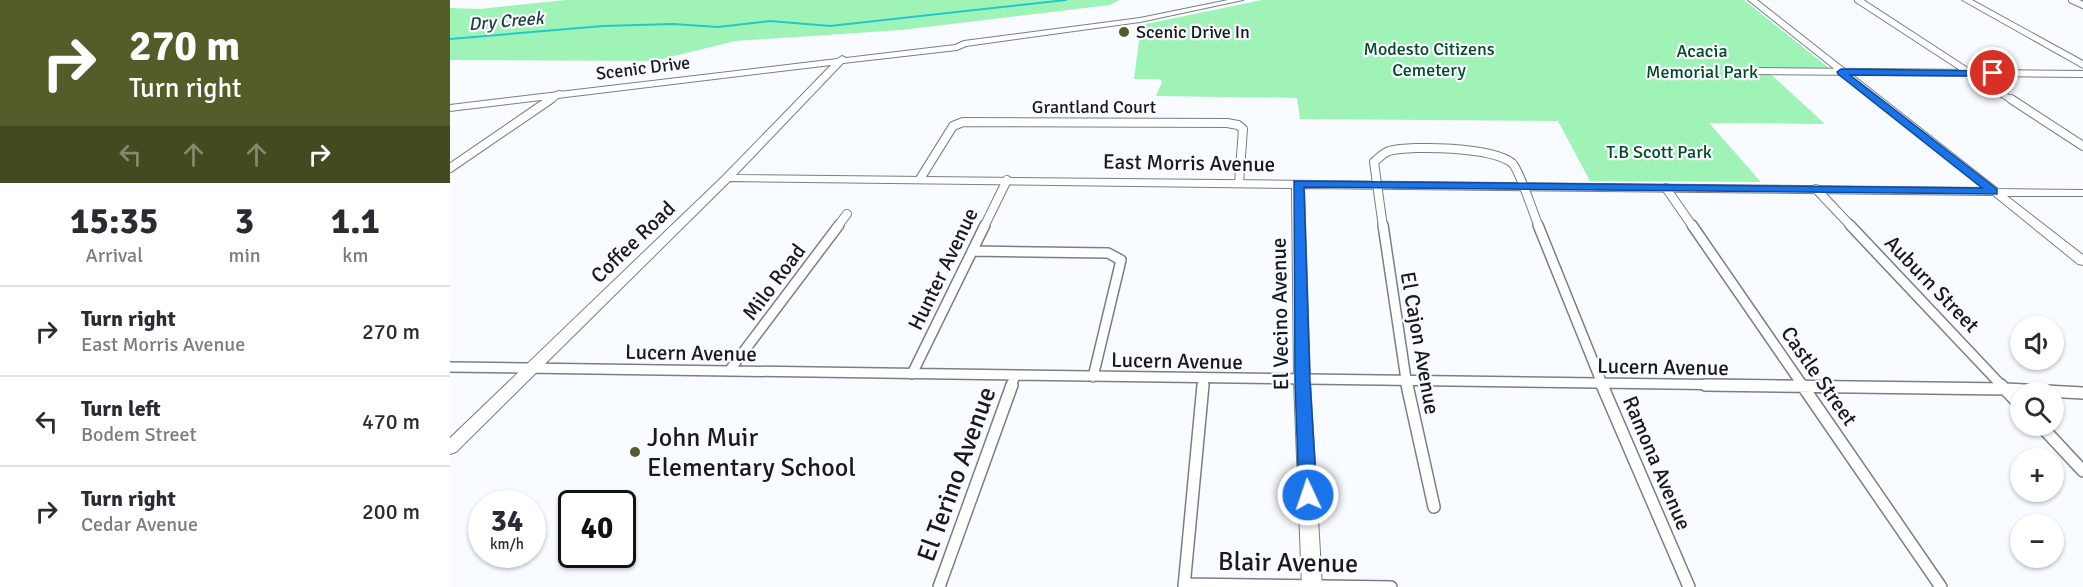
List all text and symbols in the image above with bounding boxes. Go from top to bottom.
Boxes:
water label: Dry Creek [468,7,546,35]
text: 270 m [129,21,240,72]
place label: Scenic Drive In [1136,21,1250,43]
icon: right [30,24,108,102]
marker: Scenic Drive In [1117,25,1131,39]
park label: Modesto Citizens Cemetery [1363,38,1495,81]
park label: Acacia Memorial Park [1646,40,1758,83]
pin [1967,47,2018,98]
street label: Scenic Drive [595,51,691,85]
icon: arrive [1976,56,2009,89]
text: Turn right [129,72,242,105]
street label: Grantland Court [1032,96,1156,118]
icon: left [114,138,147,171]
icon: ahead [177,138,210,171]
icon: ahead [240,138,273,171]
icon: right [303,138,336,171]
park label: T.B Scott Park [1606,141,1712,163]
street label: East Morris Avenue [1103,148,1275,178]
street label: Coffee Road [585,195,681,289]
text: 15:35 [70,199,158,244]
text: 3 [235,199,254,244]
text: 1.1 [331,199,380,244]
street label: Hunter Avenue [902,204,984,334]
street label: Auburn Street [1879,230,1985,338]
street label: El Vecino Avenue [1266,237,1294,391]
street label: Milo Road [737,239,811,325]
text: Arrival [85,243,143,268]
text: min [228,243,261,268]
text: km [342,243,368,268]
street label: El Cajon Avenue [1395,270,1445,416]
text: Turn right [81,305,176,332]
icon: right [30,315,63,348]
map controls [2010,316,2064,568]
button: sound [2010,316,2064,370]
text: 270 m [362,318,420,345]
street label: Castle Street [1775,321,1863,431]
text: East Morris Avenue [81,332,245,357]
street label: Lucern Avenue [625,339,757,367]
street label: Lucern Avenue [1111,347,1243,375]
street label: Lucern Avenue [1597,353,1729,381]
button: search [2010,382,2064,436]
street label: El Terino Avenue [911,383,1003,566]
street label: Ramona Avenue [1617,392,1697,534]
text: Turn left [81,395,161,422]
icon: left [30,405,63,438]
text: 470 m [362,408,420,435]
text: Bodem Street [81,422,197,447]
place label: John Muir Elementary School [647,422,856,484]
marker: John Muir Elementary School [628,445,642,459]
button: + [2010,448,2064,502]
position arrow [1276,463,1340,527]
text: Turn right [81,485,176,512]
speed limit sign: 40 [558,490,636,568]
icon: right [30,495,63,528]
text: 200 m [362,498,420,525]
text: 34 [491,503,523,540]
text: Cedar Avenue [81,512,198,537]
button: − [2010,514,2064,568]
text: km/h [490,535,524,553]
street label: Blair Avenue [1218,546,1358,580]

